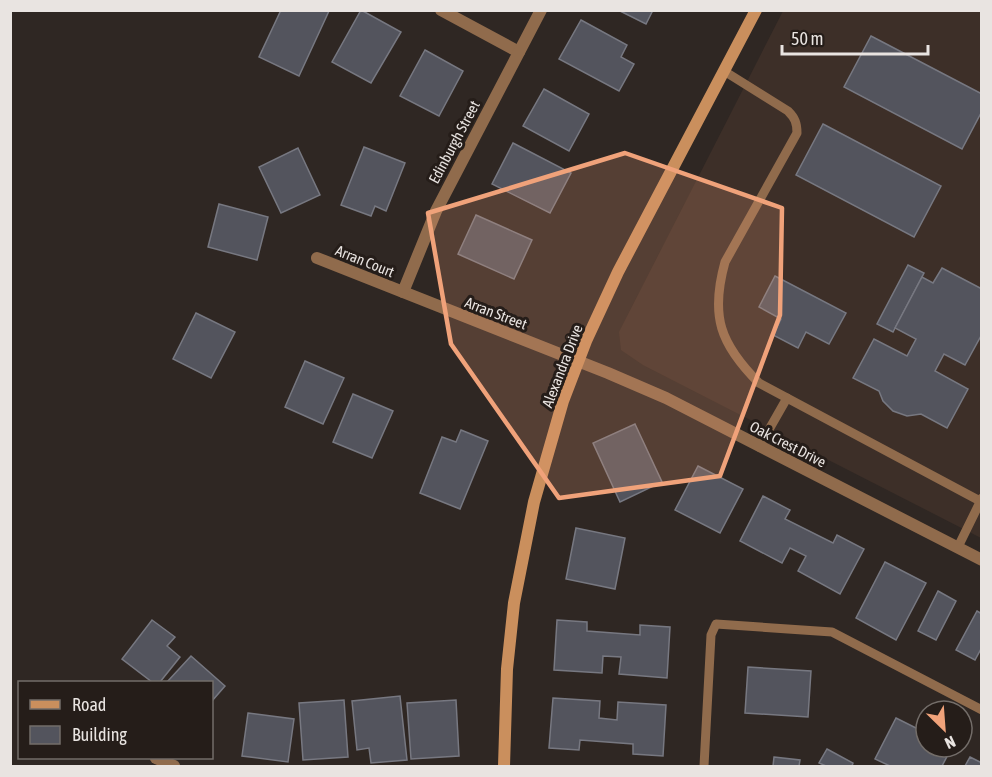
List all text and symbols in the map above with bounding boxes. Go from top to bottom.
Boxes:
scale bar [782,18,928,56]
text: 50 m [791,28,823,49]
street label: Edinburgh Street [425,98,483,186]
street label: Arran Court [333,242,397,280]
street label: Arran Street [463,293,529,333]
street label: Alexandra Drive [538,322,586,410]
street label: Oak Crest Drive [747,418,829,471]
legend [18,681,213,759]
text: Road [72,694,106,715]
north arrow [914,699,974,759]
text: Building [72,724,127,745]
text: N [942,732,958,753]

